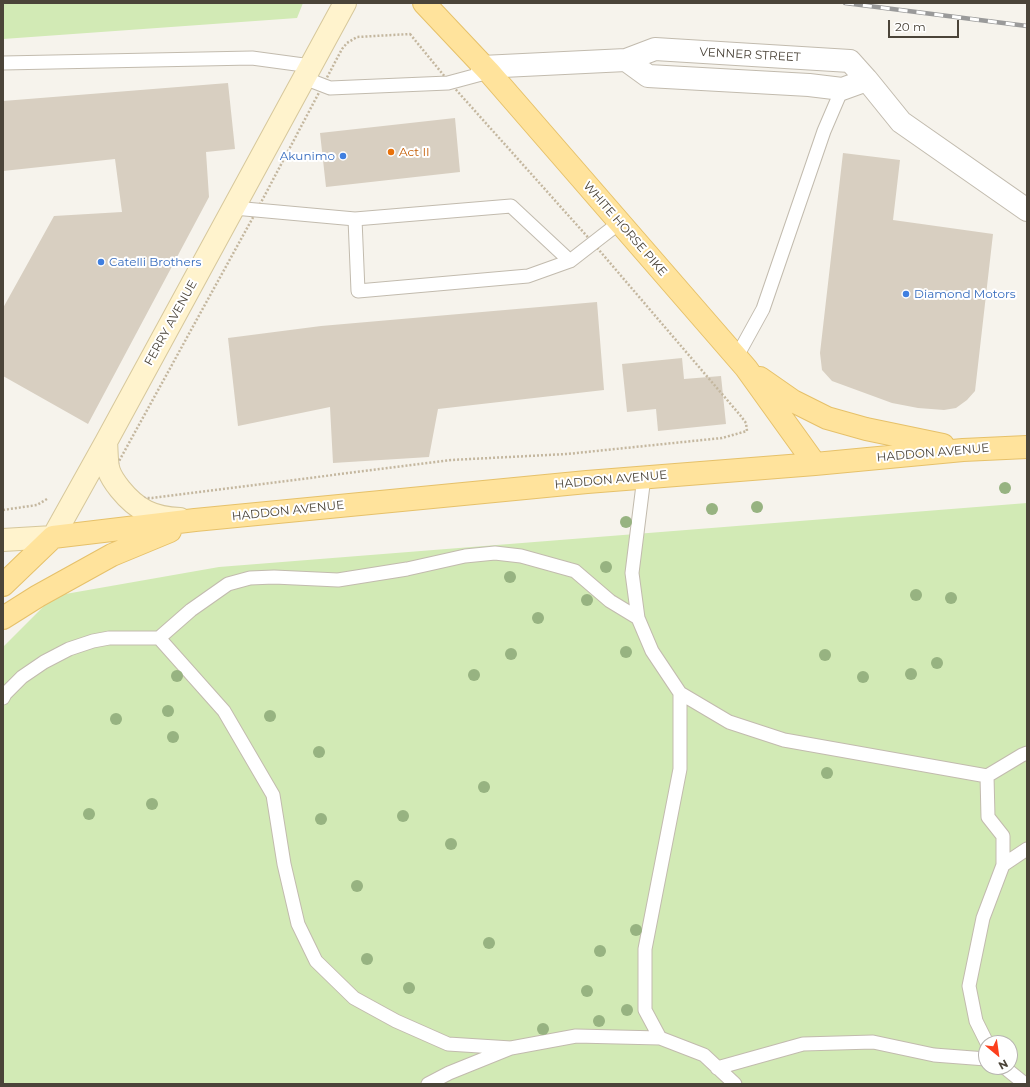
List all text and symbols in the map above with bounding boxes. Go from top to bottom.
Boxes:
scale bar [890,12,961,38]
text: 20 m [895,19,926,34]
street label: VENNER STREET [699,45,801,65]
place label: Act II [399,145,430,159]
marker: Act II [386,147,396,157]
place label: Akunimo [280,149,335,163]
marker: Akunimo [338,151,348,161]
street label: WHITE HORSE PIKE [580,179,670,279]
place label: Catelli Brothers [109,255,201,269]
marker: Catelli Brothers [96,257,106,267]
street label: FERRY AVENUE [142,278,200,368]
place label: Diamond Motors [914,287,1016,301]
marker: Diamond Motors [901,289,911,299]
street label: HADDON AVENUE [876,441,990,465]
street label: HADDON AVENUE [554,468,668,492]
street label: HADDON AVENUE [231,498,345,524]
north arrow [978,1035,1018,1075]
text: N [996,1056,1011,1073]

